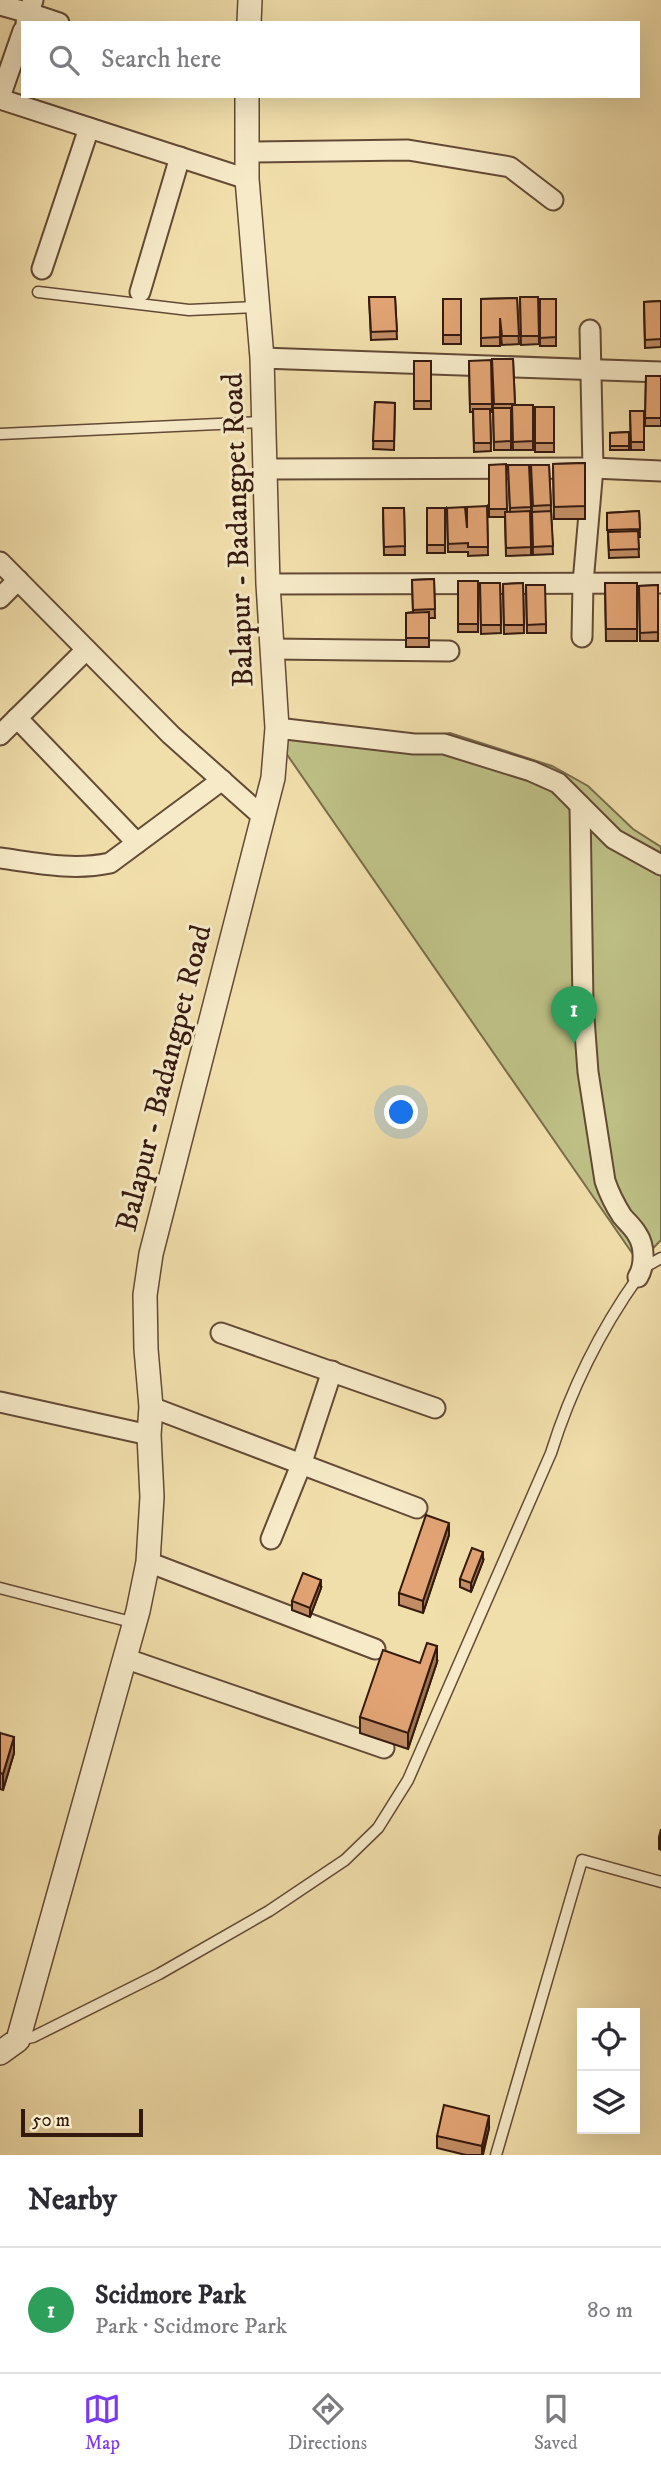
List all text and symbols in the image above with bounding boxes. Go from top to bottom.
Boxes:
search box [21,21,640,98]
icon: search [45,41,83,79]
text: Search here [101,43,221,76]
street label: Balapur - Badangpet Road [215,372,262,688]
street label: Balapur - Badangpet Road [108,921,220,1235]
pin: 1 [551,986,597,1044]
your location [384,1095,418,1129]
map controls [577,2008,640,2134]
button: locate [577,2008,640,2071]
button: layers [577,2071,640,2134]
scale bar [21,2106,144,2138]
text: 50 m [32,2109,70,2132]
text: Nearby [28,2182,117,2219]
text: Scidmore Park [95,2279,246,2312]
text: 1 [47,2296,55,2325]
text: 80 m [587,2296,633,2325]
text: Park · Scidmore Park [95,2312,287,2341]
tab: Map [83,2390,121,2455]
tab: Directions [288,2390,367,2455]
tab: Saved [534,2390,578,2455]

